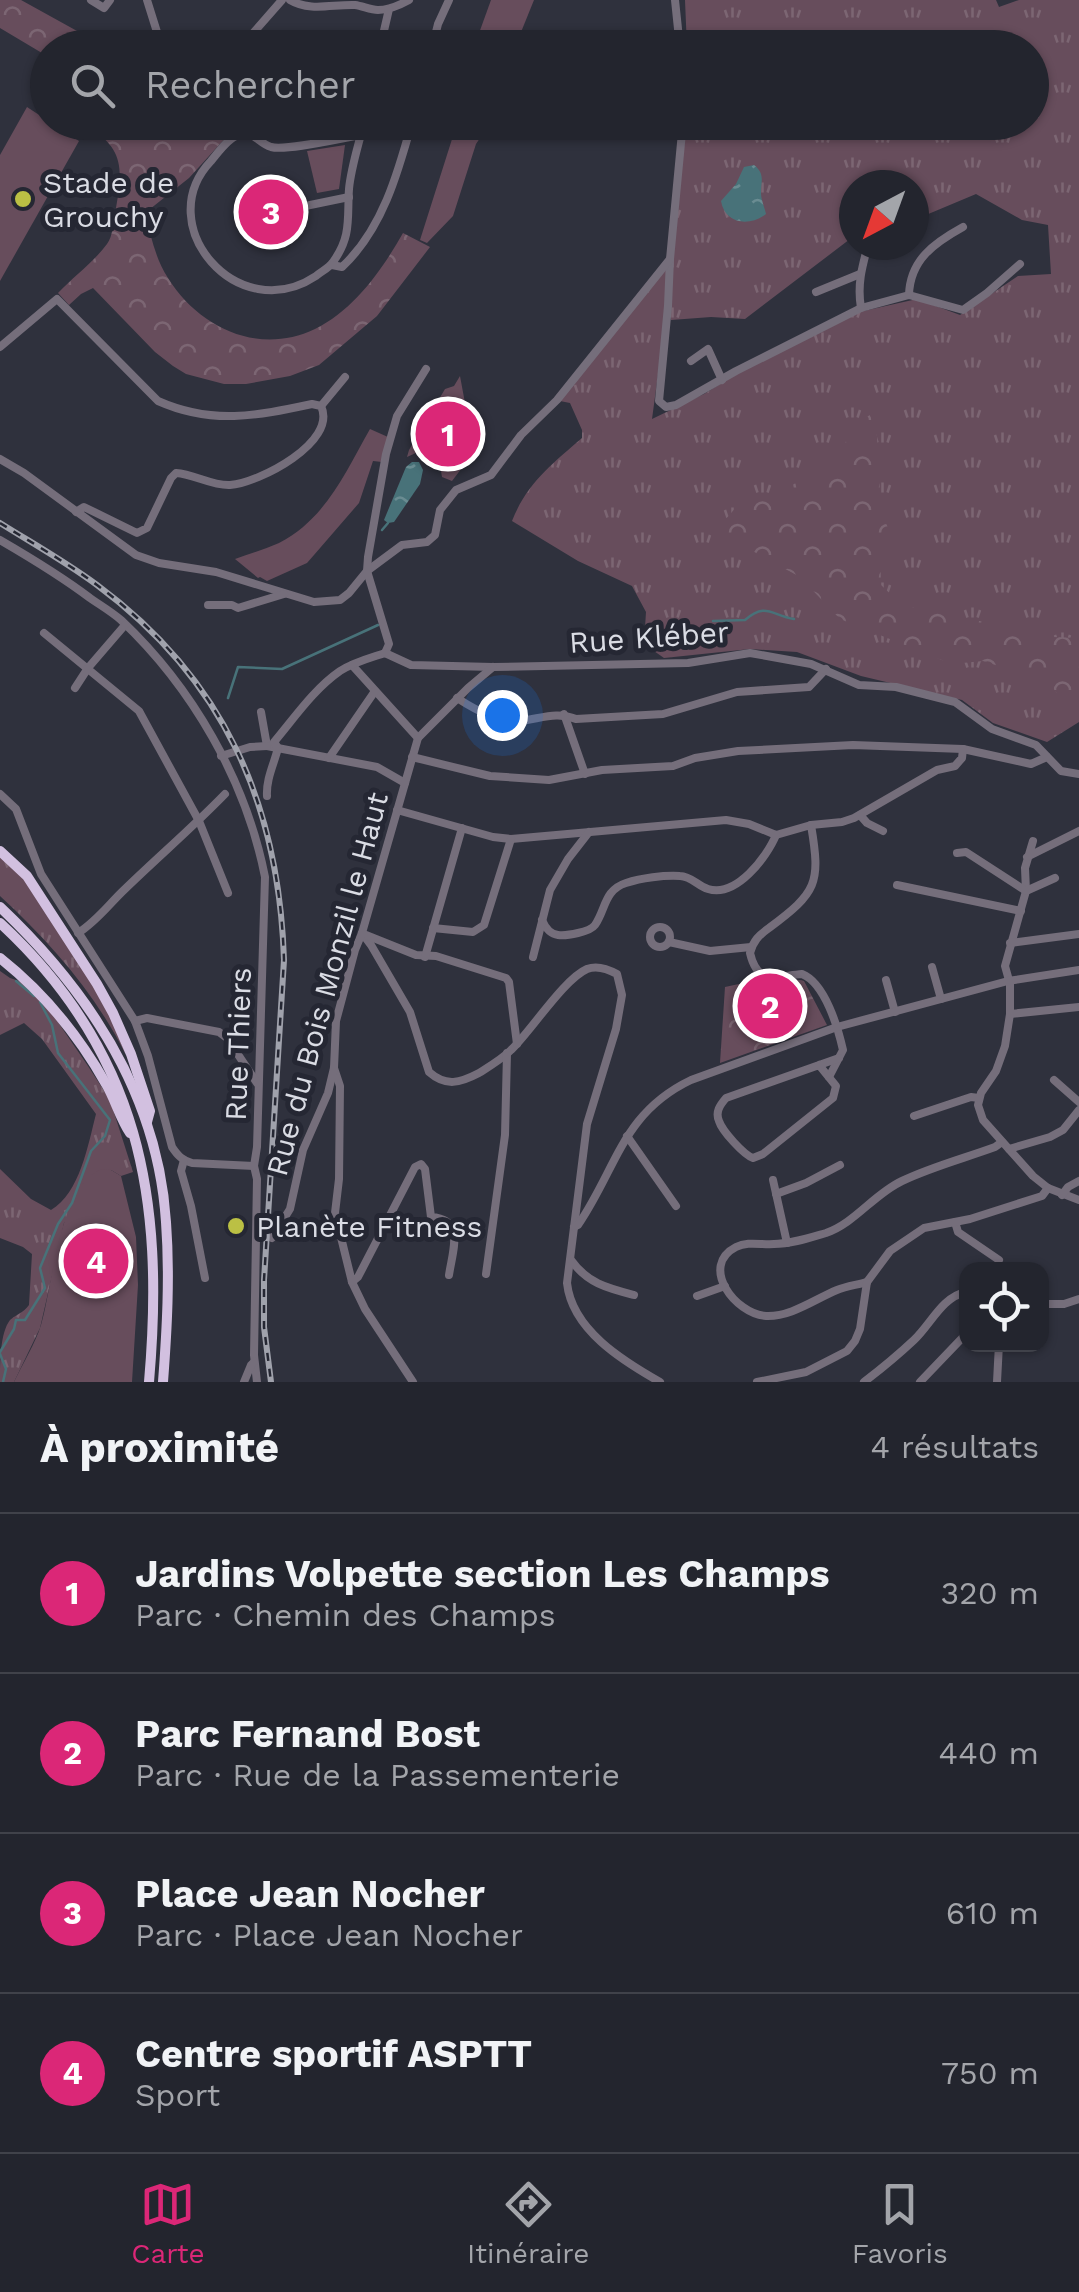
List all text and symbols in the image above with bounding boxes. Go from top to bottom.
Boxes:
search box [30,30,1049,140]
icon: search [65,58,120,113]
text: Rechercher [145,63,355,107]
place label: Stade de Grouchy [43,165,174,234]
north arrow [839,170,929,260]
pin: 3 [238,174,304,250]
marker: Stade de Grouchy [12,188,34,210]
pin: 1 [416,396,480,472]
street label: Rue Kléber [568,614,730,660]
your location [477,690,528,741]
street label: Rue du Bois Monzil le Haut [259,788,395,1180]
street label: Rue Thiers [218,967,258,1121]
pin: 2 [738,968,802,1044]
place label: Planète Fitness [256,1209,482,1244]
marker: Planète Fitness [225,1215,247,1237]
pin: 4 [64,1224,128,1298]
map controls [959,1262,1049,1352]
button: locate [959,1262,1049,1352]
text: À proximité [40,1423,279,1472]
text: 4 résultats [871,1428,1039,1466]
text: Jardins Volpette section Les Champs [135,1552,830,1596]
text: 1 [66,1574,79,1612]
text: 320 m [940,1574,1039,1612]
text: Parc · Chemin des Champs [135,1596,556,1634]
text: Parc Fernand Bost [135,1712,480,1756]
text: 2 [63,1734,82,1772]
text: 440 m [939,1734,1039,1772]
text: Parc · Rue de la Passementerie [135,1756,620,1794]
text: Place Jean Nocher [135,1872,485,1916]
text: 3 [63,1894,82,1932]
text: 610 m [946,1894,1039,1932]
text: Parc · Place Jean Nocher [135,1916,523,1954]
text: Centre sportif ASPTT [135,2032,532,2076]
text: 4 [62,2054,83,2092]
text: 750 m [941,2054,1039,2092]
text: Sport [135,2076,220,2114]
tab: Carte [131,2177,205,2270]
tab: Itinéraire [467,2177,589,2270]
tab: Favoris [852,2177,948,2270]

